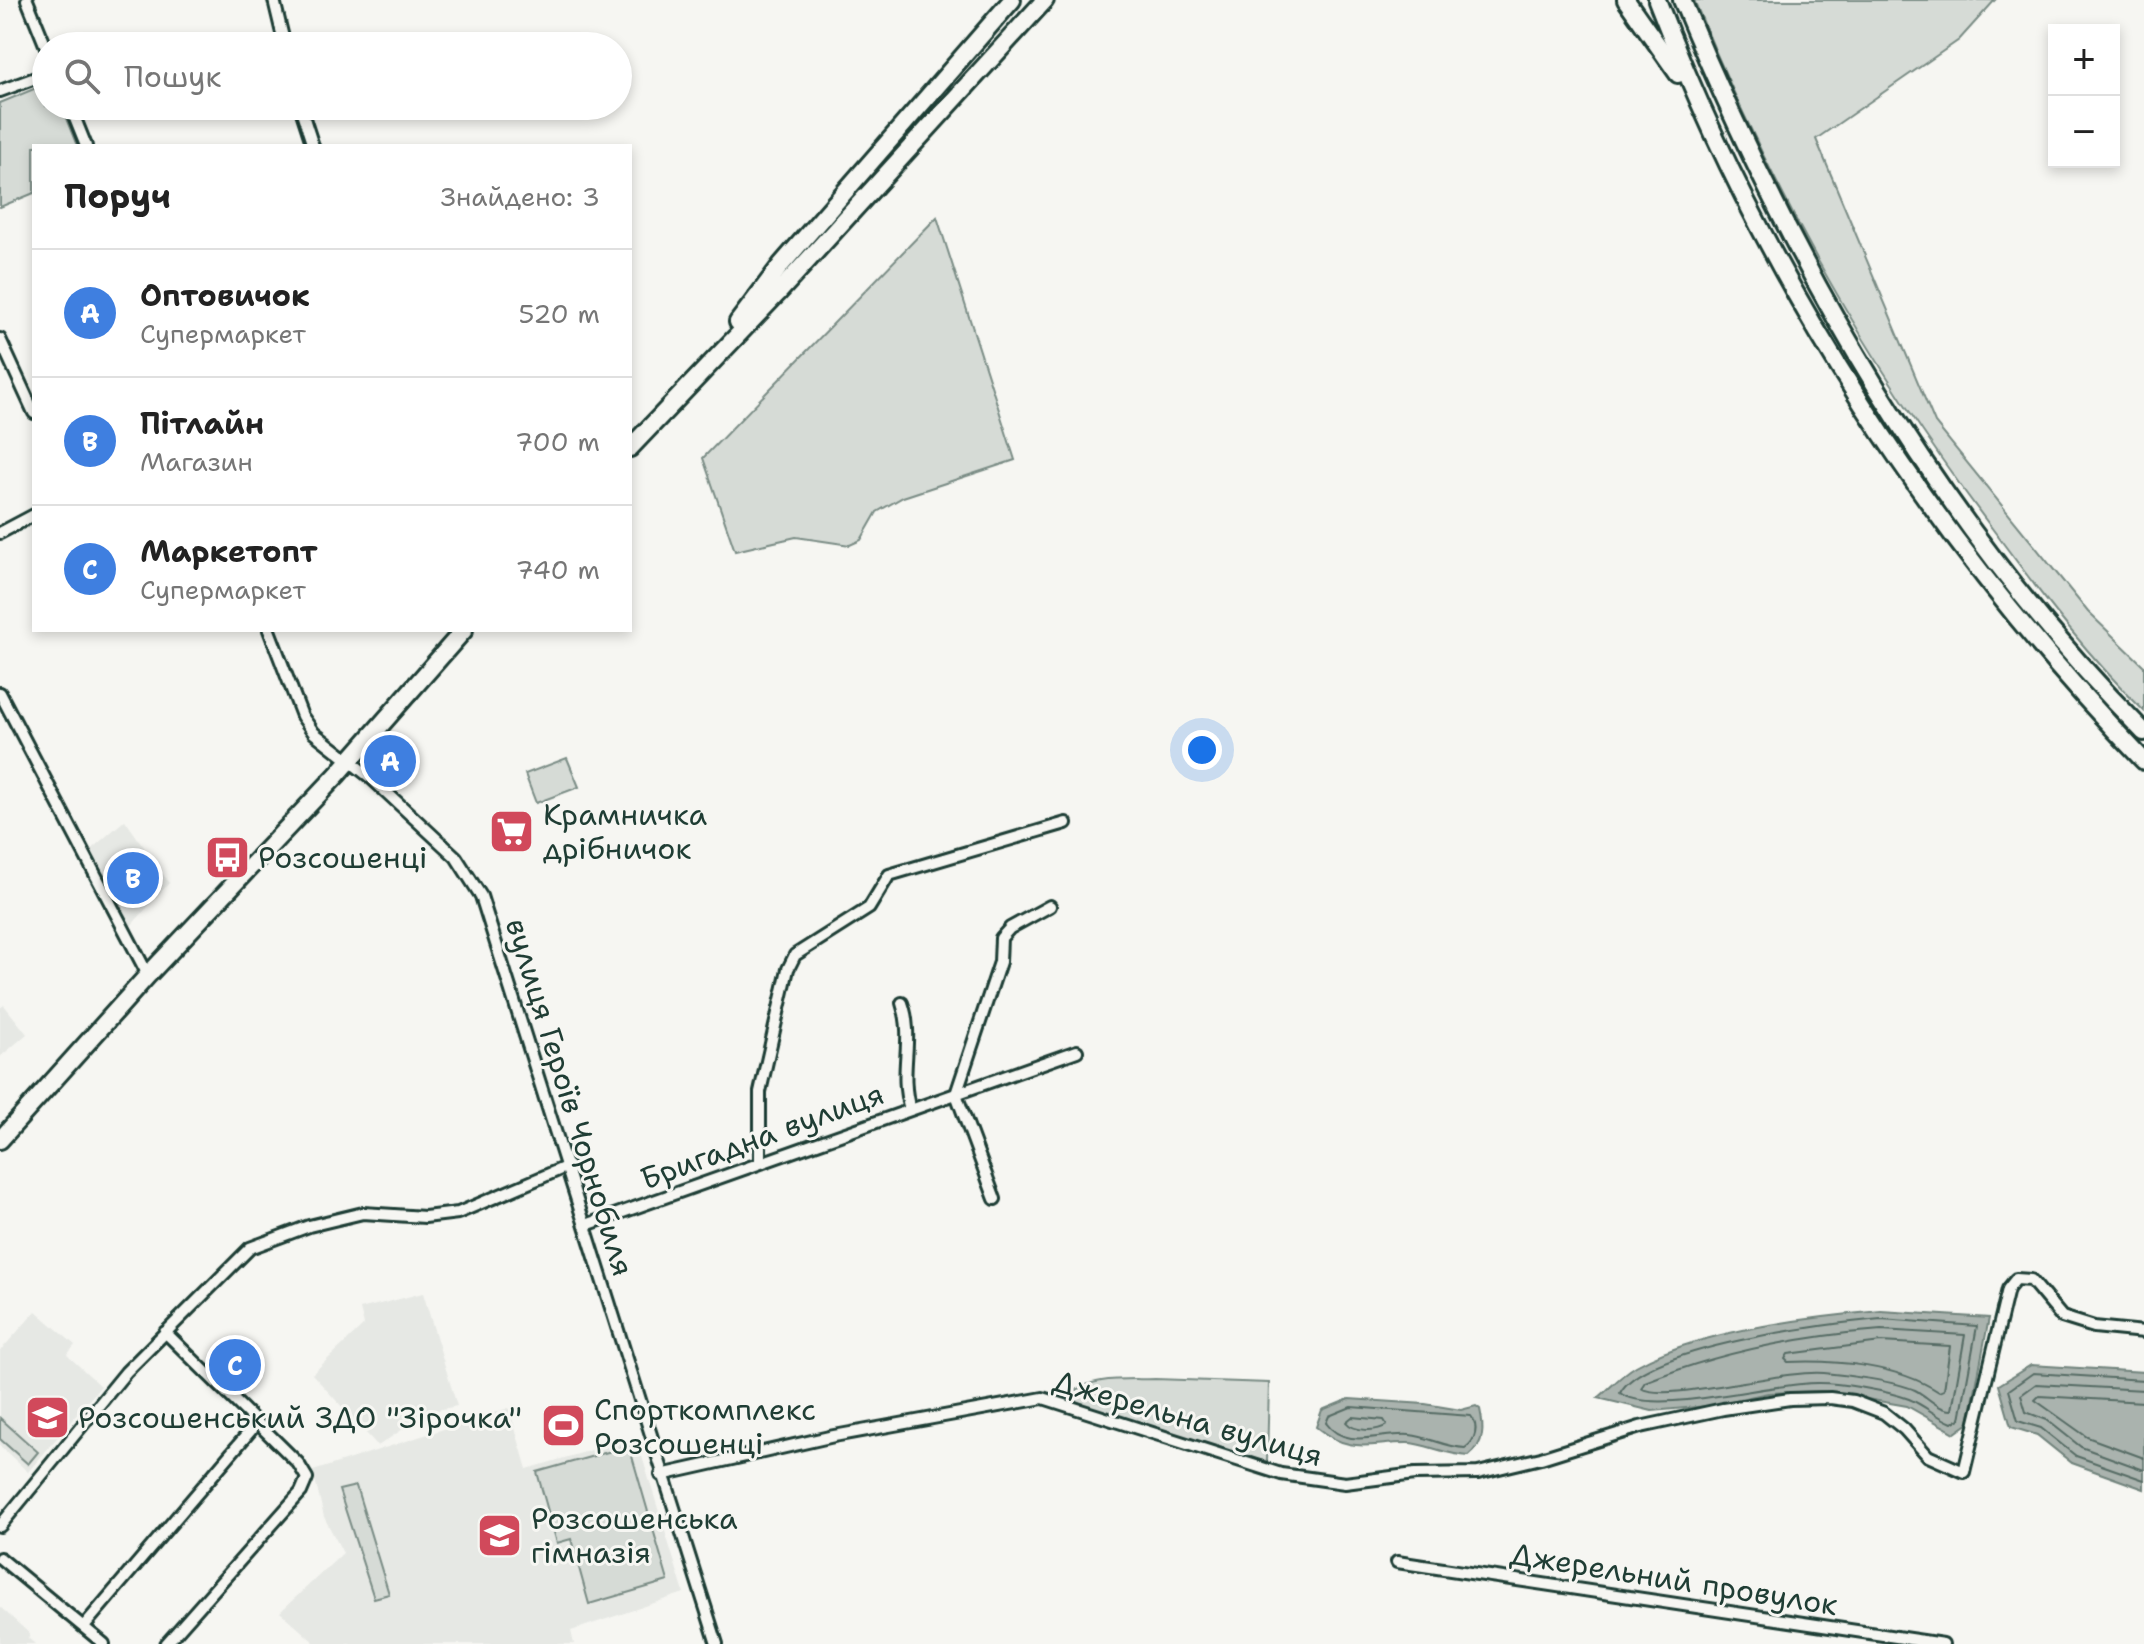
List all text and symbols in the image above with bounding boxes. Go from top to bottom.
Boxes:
map controls [2048,24,2120,168]
button: + [2048,24,2120,96]
search box [32,32,632,120]
icon: search [60,54,104,98]
text: Пошук [124,56,221,97]
button: − [2048,96,2120,168]
text: Поруч [64,173,171,219]
text: Знайдено: 3 [441,179,600,214]
text: Оптовичок [140,275,310,316]
text: A [80,296,100,331]
text: 520 m [519,296,600,331]
text: Супермаркет [140,316,306,351]
text: Пітлайн [140,403,264,444]
text: B [82,424,98,459]
text: 700 m [515,424,600,459]
text: Магазин [140,444,253,479]
text: Маркетопт [140,531,318,572]
text: C [82,552,98,587]
text: 740 m [515,552,600,587]
text: Супермаркет [140,572,306,607]
your location [1182,730,1222,770]
pin: A [364,731,416,791]
place label: Крамничка дрібничок [543,794,707,869]
supermarket icon: Крамничка дрібничок [488,807,536,855]
bus stop icon: Розсошенці [203,833,251,881]
place label: Розсошенці [258,837,428,878]
pin: B [107,848,159,908]
street label: вулиця Героїв Чорнобиля [496,913,644,1281]
street label: Бригадна вулиця [635,1073,889,1199]
pin: C [209,1335,261,1395]
street label: Джерельна вулиця [1049,1360,1327,1476]
place label: Спорткомплекс Розсошенці [594,1389,816,1464]
school or university icon: Розсошенський ЗДО "Зірочка" [23,1393,71,1441]
place label: Розсошенський ЗДО "Зірочка" [78,1397,522,1438]
sports icon: Спорткомплекс Розсошенці [539,1402,587,1450]
place label: Розсошенська гімназія [531,1498,738,1573]
school or university icon: Розсошенська гімназія [476,1511,524,1559]
street label: Джерельний провулок [1508,1533,1841,1625]

